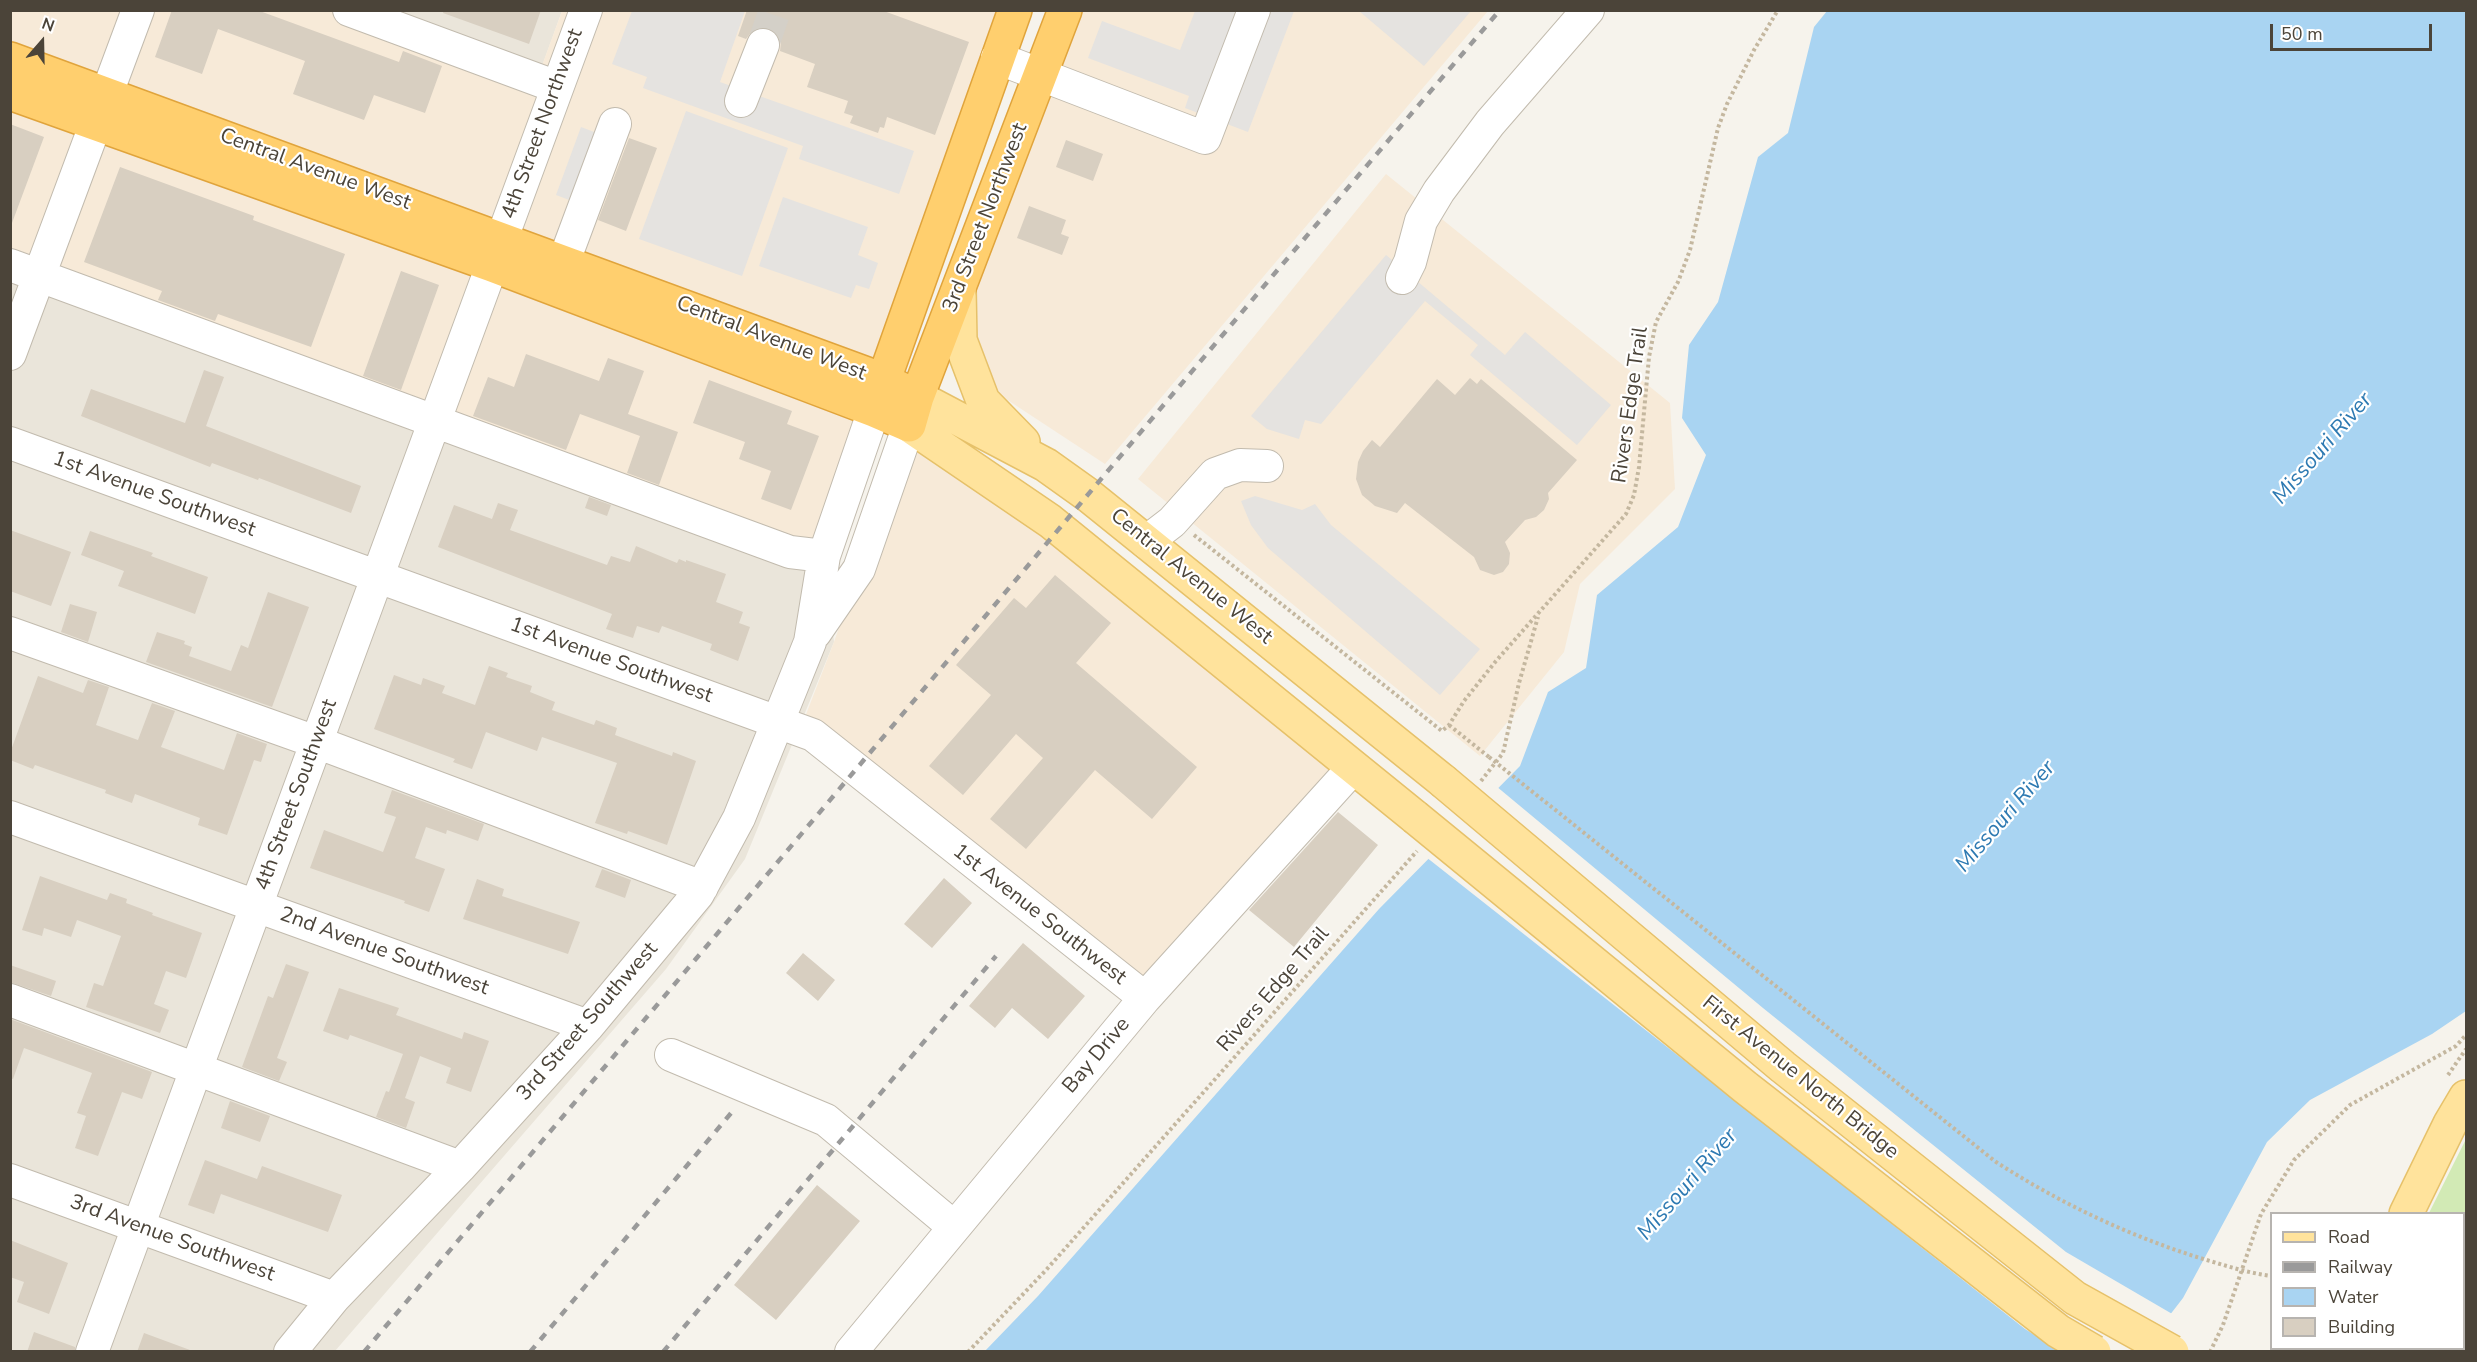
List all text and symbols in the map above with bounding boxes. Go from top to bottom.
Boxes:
north arrow [12,12,72,72]
scale bar [2273,12,2435,50]
text: N [39,13,58,37]
text: 50 m [2281,22,2323,46]
street label: 4th Street Northwest [497,26,589,222]
street label: 3rd Street Northwest [938,120,1034,316]
street label: Central Avenue West [216,124,414,216]
street label: Central Avenue West [673,291,869,387]
street label: Rivers Edge Trail [1608,325,1654,485]
water label: Missouri River [2267,388,2379,510]
street label: 1st Avenue Southwest [49,447,259,543]
street label: Central Avenue West [1105,504,1277,650]
street label: 1st Avenue Southwest [506,613,716,709]
street label: 4th Street Southwest [251,696,343,894]
water label: Missouri River [1950,756,2062,878]
street label: 1st Avenue Southwest [947,839,1131,991]
street label: 2nd Avenue Southwest [276,902,492,1002]
street label: Rivers Edge Trail [1213,922,1335,1058]
street label: 3rd Street Southwest [512,938,664,1106]
street label: First Avenue North Bridge [1697,991,1903,1165]
street label: Bay Drive [1058,1013,1136,1099]
water label: Missouri River [1632,1124,1744,1246]
street label: 3rd Avenue Southwest [66,1190,278,1288]
legend [2270,1212,2465,1350]
text: Road [2328,1225,2370,1249]
text: Railway [2328,1255,2393,1279]
text: Water [2328,1285,2379,1309]
text: Building [2328,1315,2395,1339]

